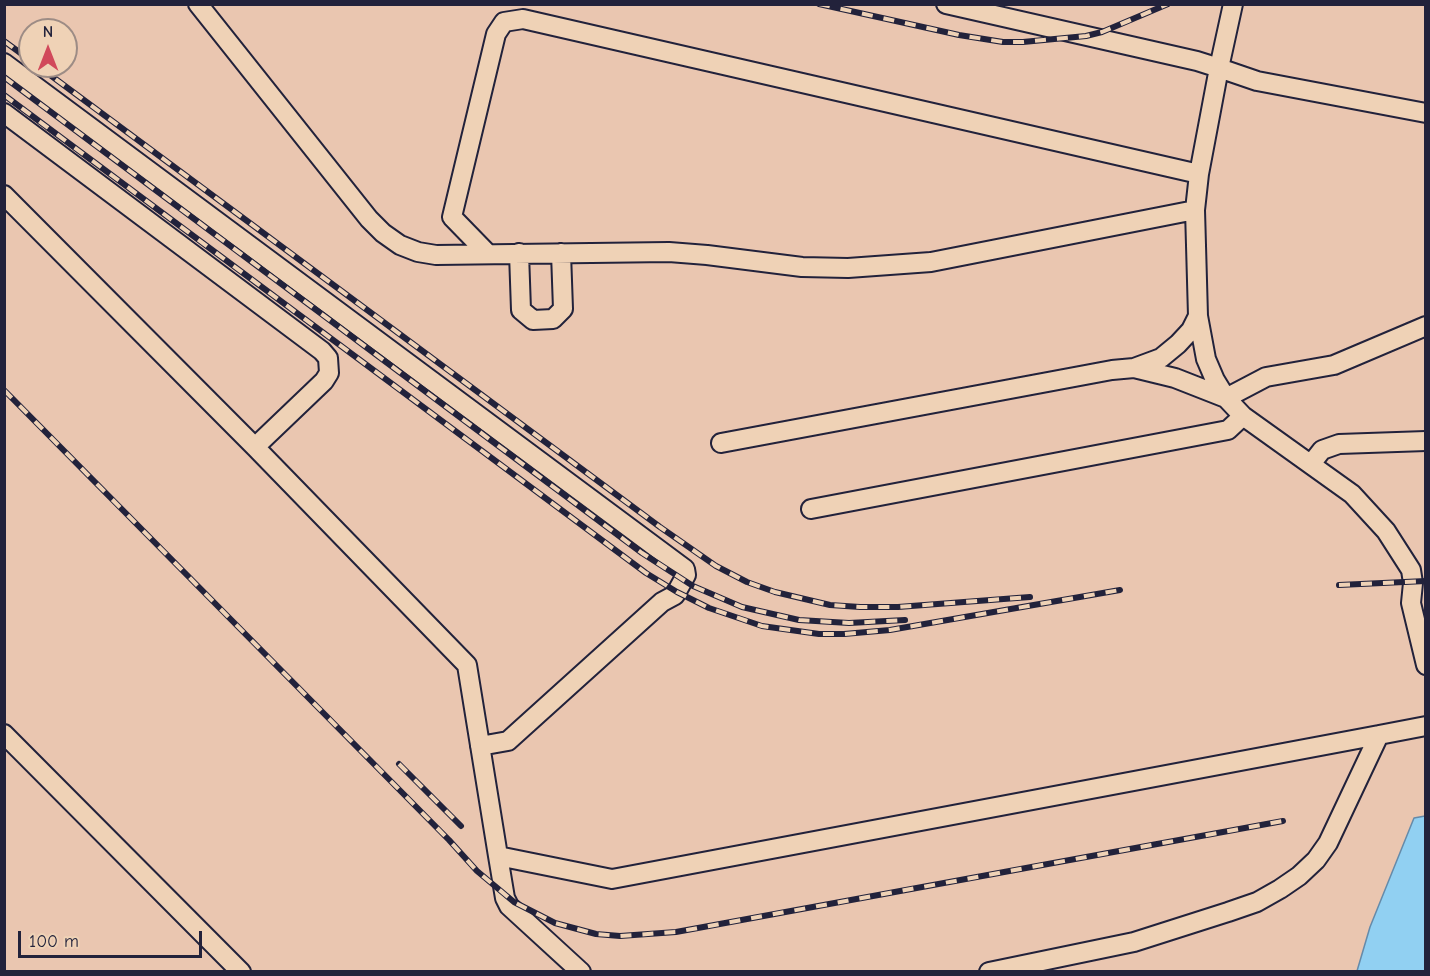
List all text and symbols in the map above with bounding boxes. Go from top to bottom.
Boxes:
north arrow [18,18,78,78]
text: N [43,23,53,41]
scale bar [21,919,206,957]
text: 100 m [29,931,79,952]

